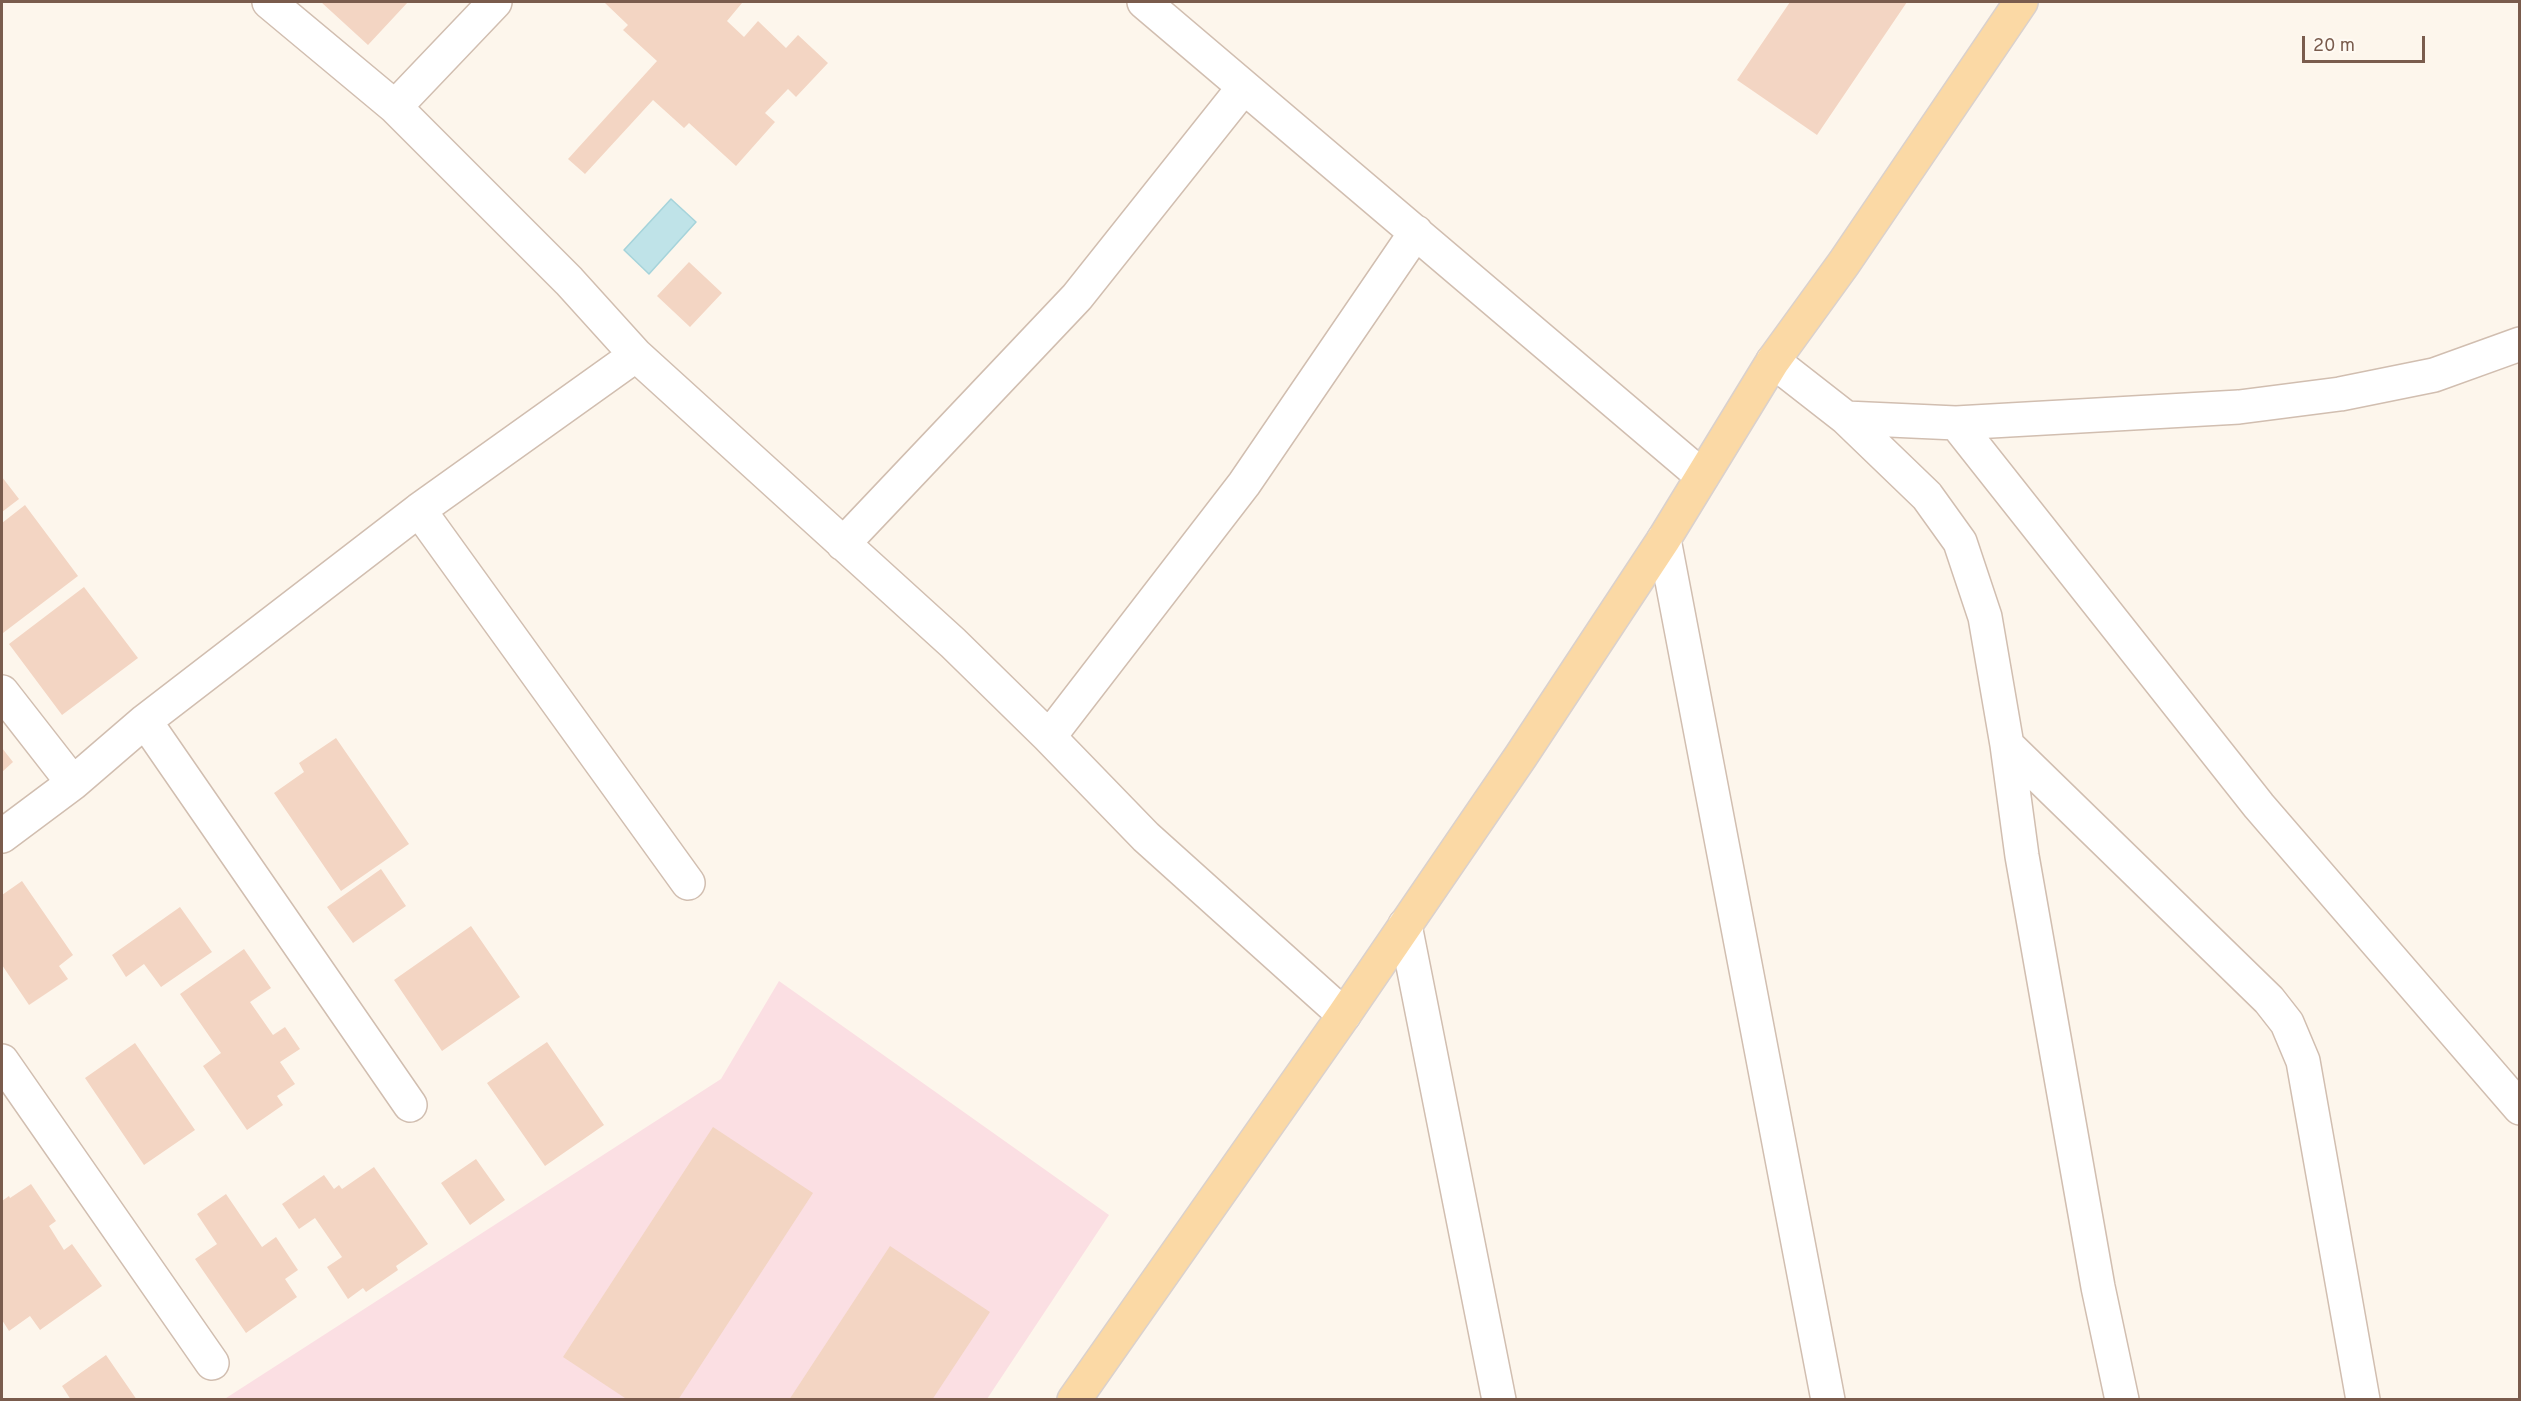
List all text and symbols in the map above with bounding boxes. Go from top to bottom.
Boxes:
scale bar [2305,24,2428,62]
text: 20 m [2313,35,2355,58]

